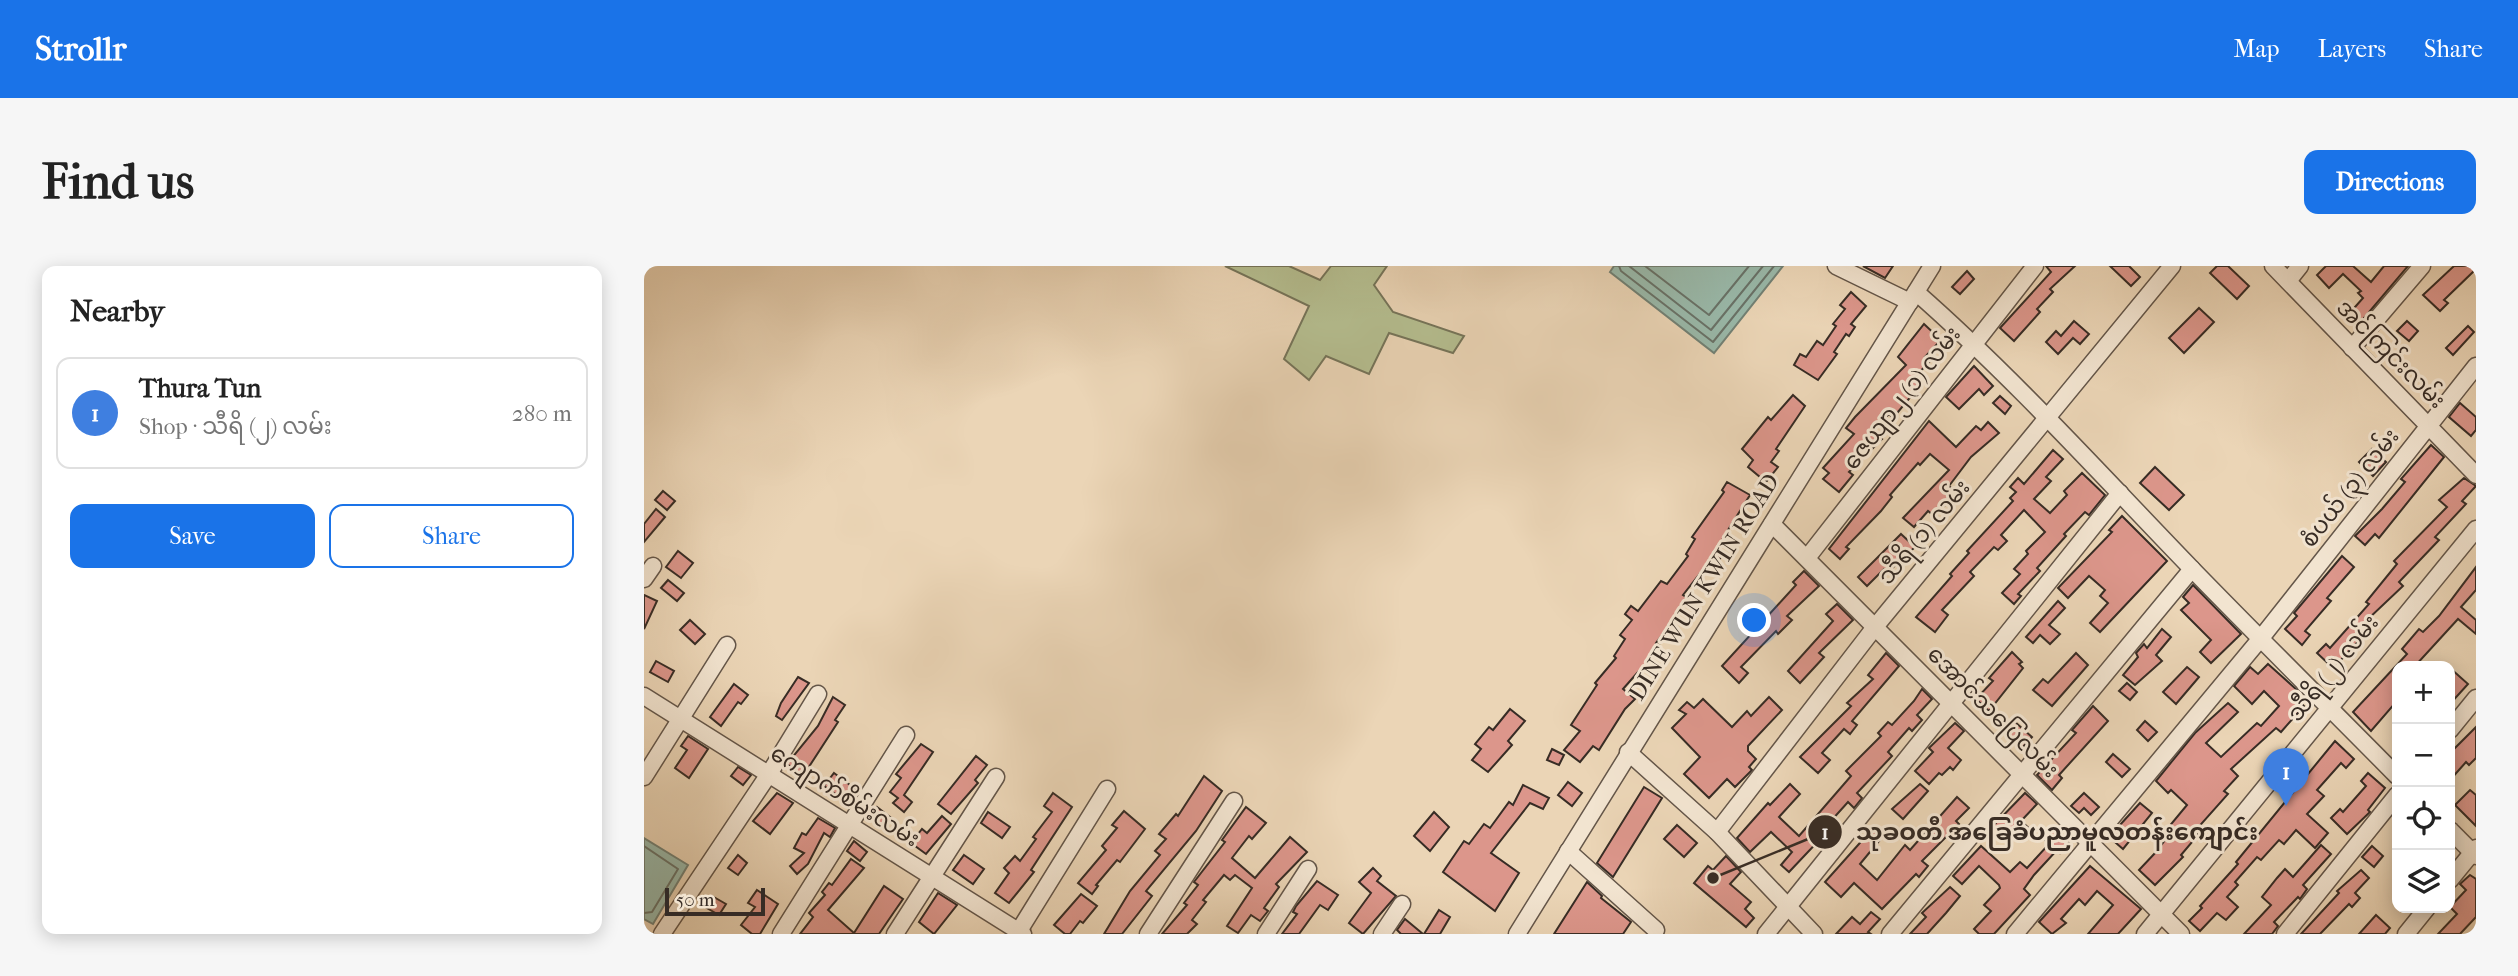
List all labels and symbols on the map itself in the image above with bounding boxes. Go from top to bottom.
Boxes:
street label: အင်ကြင်းလမ်း [2327,292,2453,418]
street label: ဇေယျာ၂ (၁) လမ်း [1835,319,1970,478]
street label: စံပယ် (၃) လမ်း [2293,421,2409,556]
street label: DINE WUN KWIN ROAD [1623,469,1785,705]
street label: သီရိ (၁) လမ်း [1870,472,1979,593]
your location [1737,603,1771,637]
street label: သီရိ (၂) လမ်း [2279,607,2388,730]
street label: အောင်သပြေလမ်း [1918,639,2066,787]
street label: ကျောက်စိမ်းလမ်း [763,737,926,857]
pin: 1 [2263,748,2309,806]
callout: သုခဝတီ အခြေခံပညာမူလတန်းကျောင်း [1807,810,2273,855]
text: သုခဝတီ အခြေခံပညာမူလတန်းကျောင်း [1856,816,2258,852]
text: 1 [1821,820,1829,844]
scale bar [665,885,765,917]

